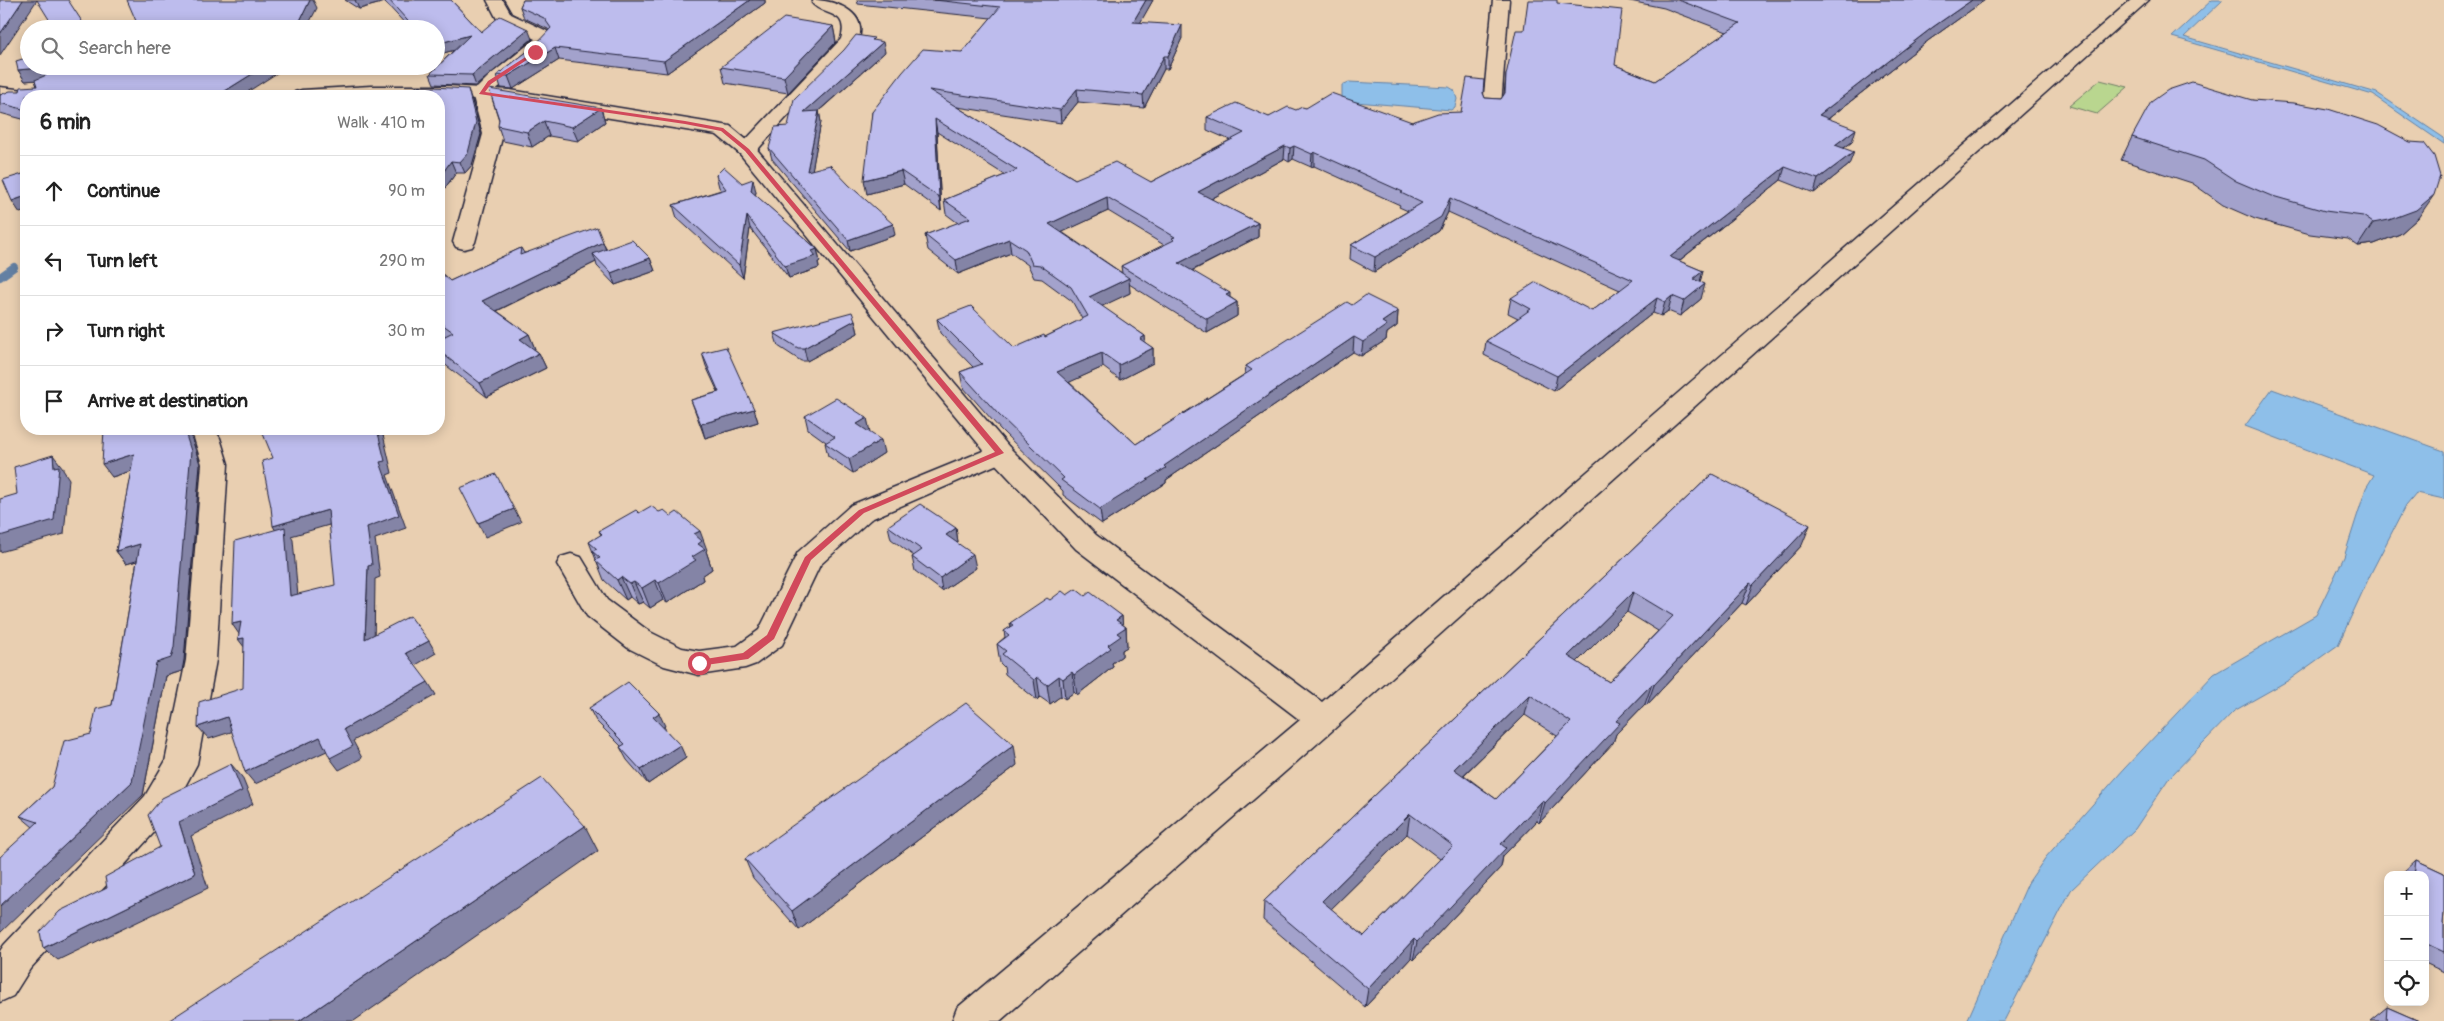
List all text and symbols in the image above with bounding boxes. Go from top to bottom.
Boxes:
search box [20,20,445,75]
icon: search [38,34,66,62]
text: Search here [78,36,171,60]
route end [524,41,547,64]
text: 6 min [40,109,91,136]
text: Walk · 410 m [337,113,425,133]
icon: ahead [40,177,68,205]
text: Continue [87,179,160,203]
text: 90 m [388,181,425,201]
icon: left [40,247,68,275]
text: Turn left [87,249,157,273]
text: 290 m [379,251,425,271]
icon: right [40,317,68,345]
text: Turn right [87,319,165,343]
text: 30 m [387,321,425,341]
icon: arrive [40,387,68,415]
text: Arrive at destination [87,389,248,413]
route start [688,652,711,675]
map controls [2384,871,2429,1006]
button: + [2384,871,2429,916]
button: − [2384,916,2429,961]
button: locate [2384,961,2429,1006]

